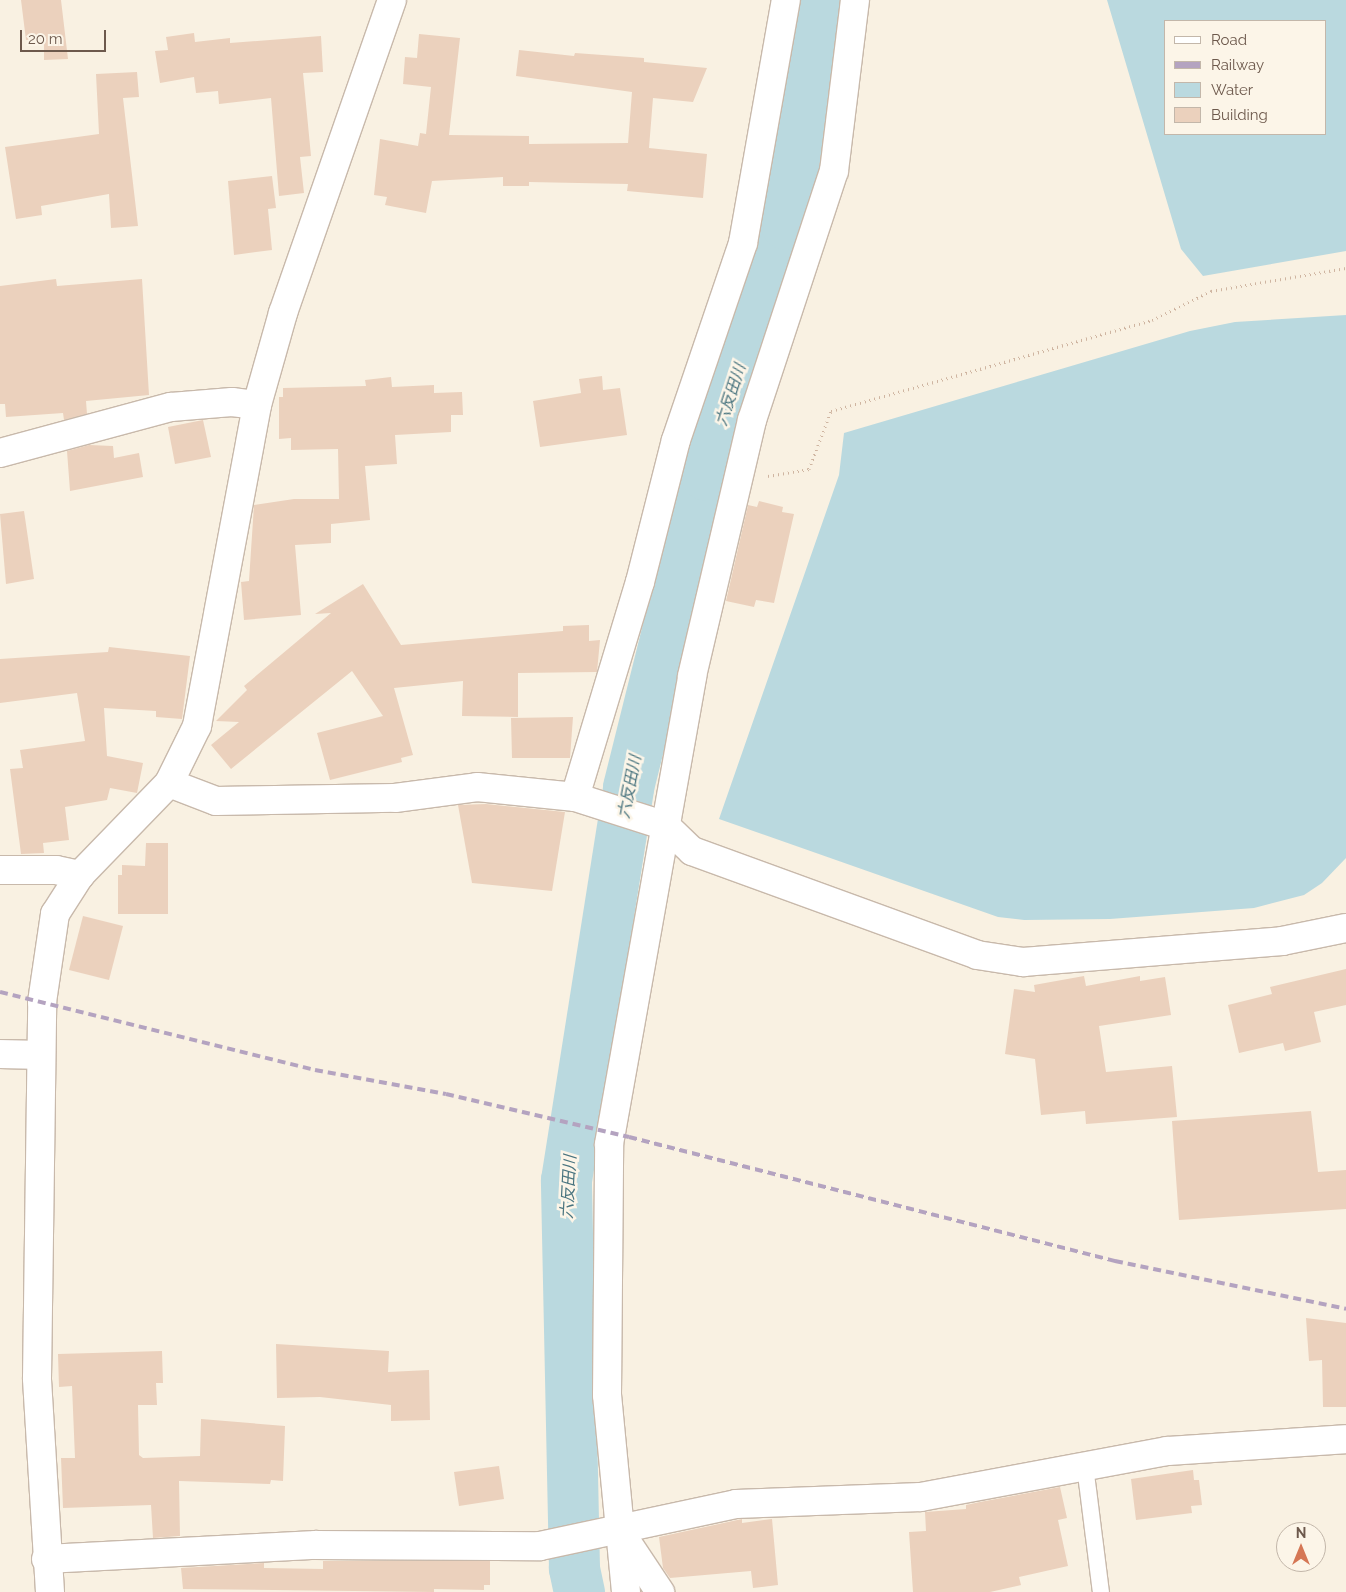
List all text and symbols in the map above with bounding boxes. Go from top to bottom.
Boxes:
scale bar [22,20,109,52]
legend [1164,20,1326,135]
text: 20 m [28,30,63,48]
text: Road [1211,31,1247,49]
text: Railway [1211,56,1264,74]
text: Water [1211,81,1253,99]
text: Building [1211,106,1268,124]
water label: 六反田川 [712,362,750,428]
water label: 六反田川 [614,754,646,820]
water label: 六反田川 [558,1155,580,1219]
north arrow [1276,1522,1326,1572]
text: N [1296,1525,1306,1541]

